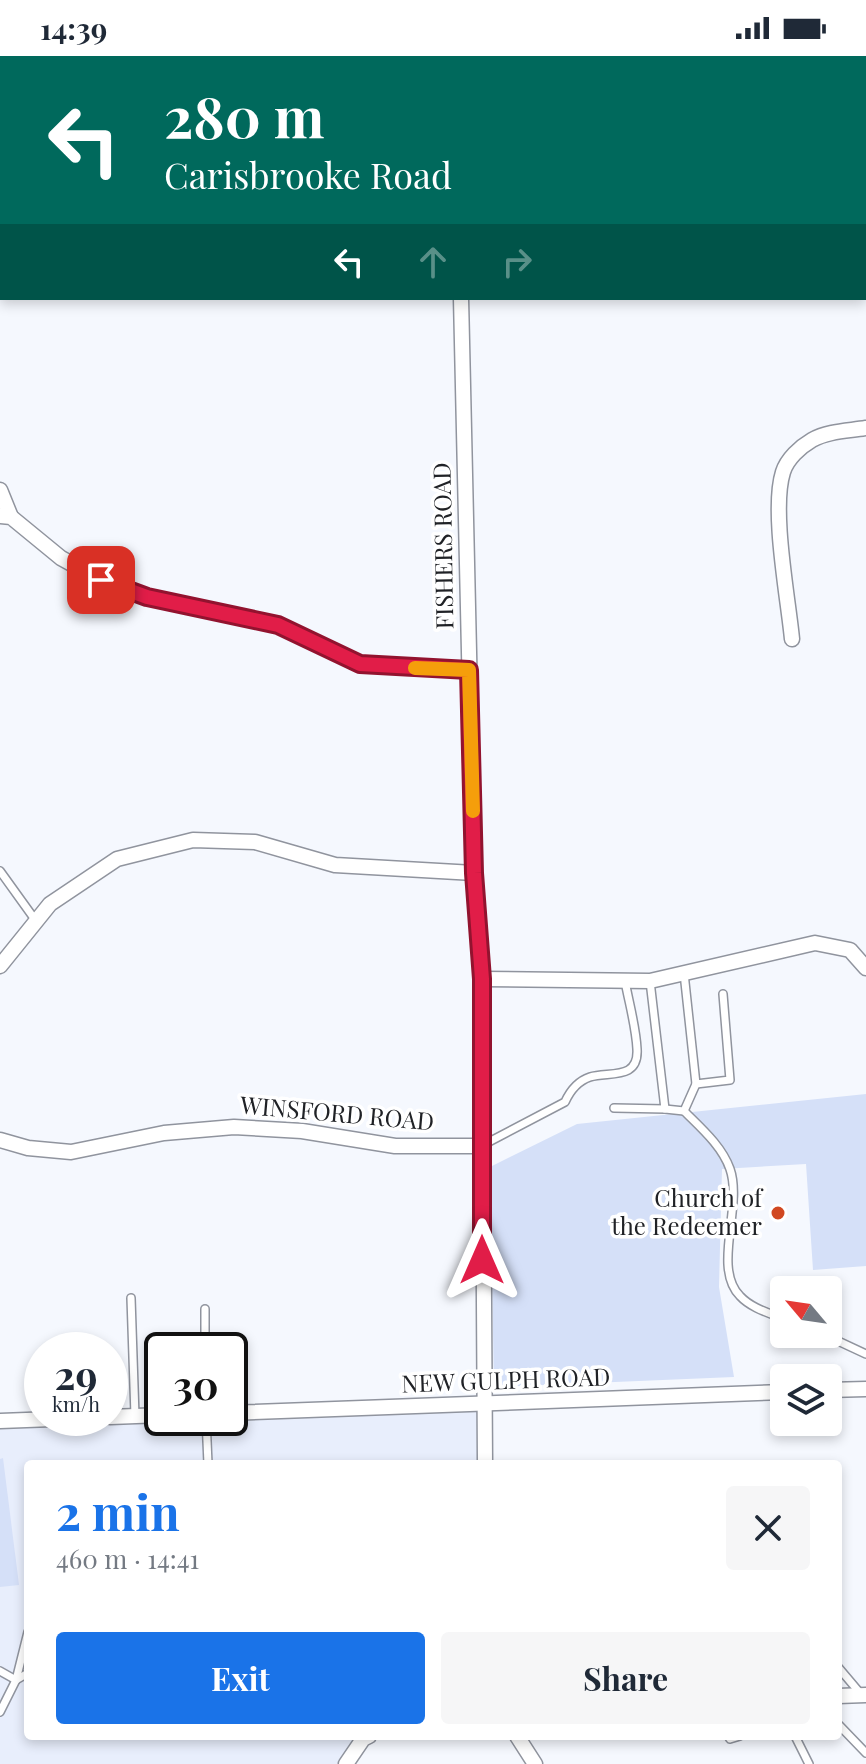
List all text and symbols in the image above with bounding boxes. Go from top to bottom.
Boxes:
text: 14:39 [40,8,107,48]
text: 280 m [164,78,325,153]
icon: left [32,88,136,192]
text: Carisbrooke Road [164,150,452,198]
icon: left [327,240,371,284]
icon: ahead [411,240,455,284]
icon: right [495,240,539,284]
street label: FISHERS ROAD [425,462,459,630]
pin [67,546,135,614]
icon: arrive [79,558,123,602]
street label: WINSFORD ROAD [238,1088,435,1136]
place label: Church of the Redeemer [611,1181,764,1241]
marker: Church of the Redeemer [769,1204,787,1222]
position arrow [440,1218,524,1302]
north arrow [770,1276,842,1348]
map controls [770,1276,842,1436]
speed limit sign: 30 [144,1332,248,1436]
text: 29 [54,1347,98,1400]
street label: NEW GULPH ROAD [401,1359,611,1399]
button: layers [770,1364,842,1436]
text: km/h [52,1390,100,1417]
text: 2 min [56,1479,180,1543]
button: close [726,1486,810,1570]
text: 460 m · 14:41 [56,1541,199,1576]
button: Exit [56,1632,425,1724]
button: Share [441,1632,810,1724]

